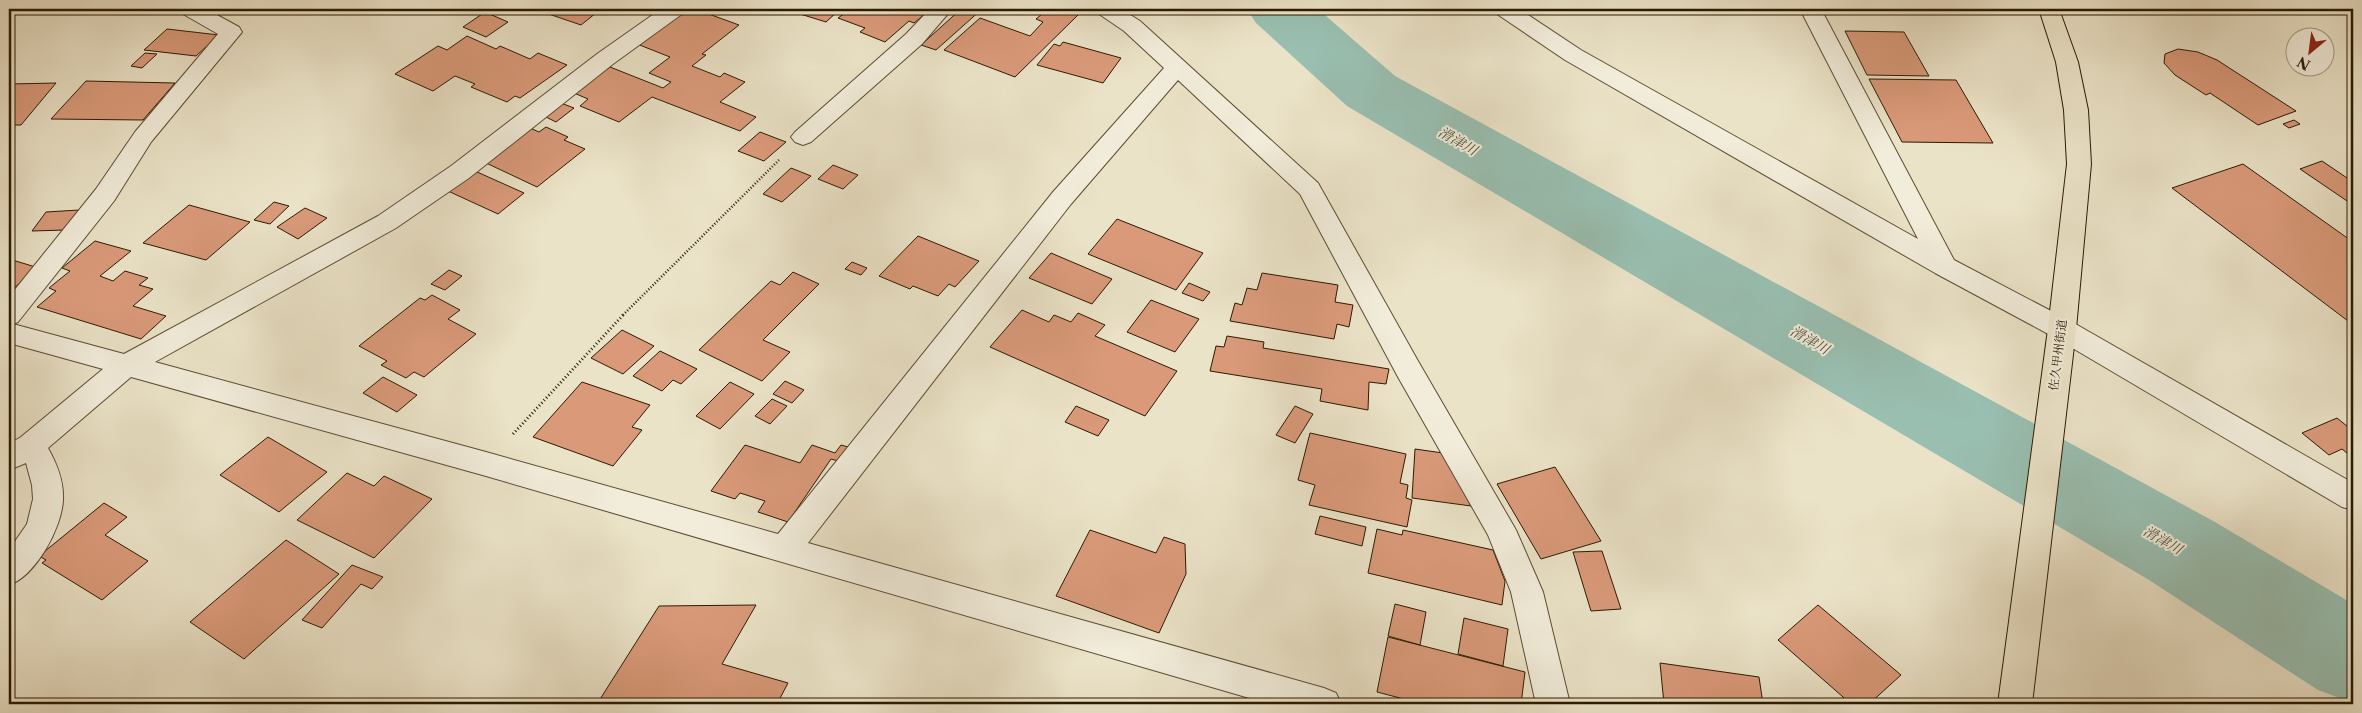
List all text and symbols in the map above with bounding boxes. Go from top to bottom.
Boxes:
north arrow [2284,28,2334,78]
text: N [2294,53,2313,74]
water label: 滑津川 [1435,123,1482,160]
street label: 佐久甲州街道 [2046,318,2069,392]
water label: 滑津川 [1787,322,1834,359]
water label: 滑津川 [2140,522,2187,559]

